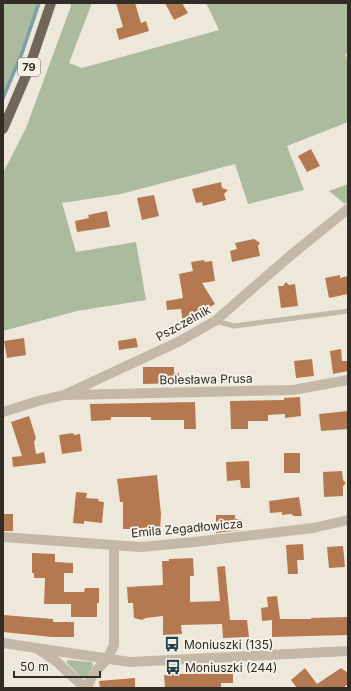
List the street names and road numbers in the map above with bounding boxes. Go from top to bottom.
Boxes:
road number: 79 [18,58,40,76]
street label: Pszczelnik [153,302,213,344]
street label: Bolesława Prusa [159,371,253,387]
street label: Emila Zegadłowicza [130,516,244,540]

